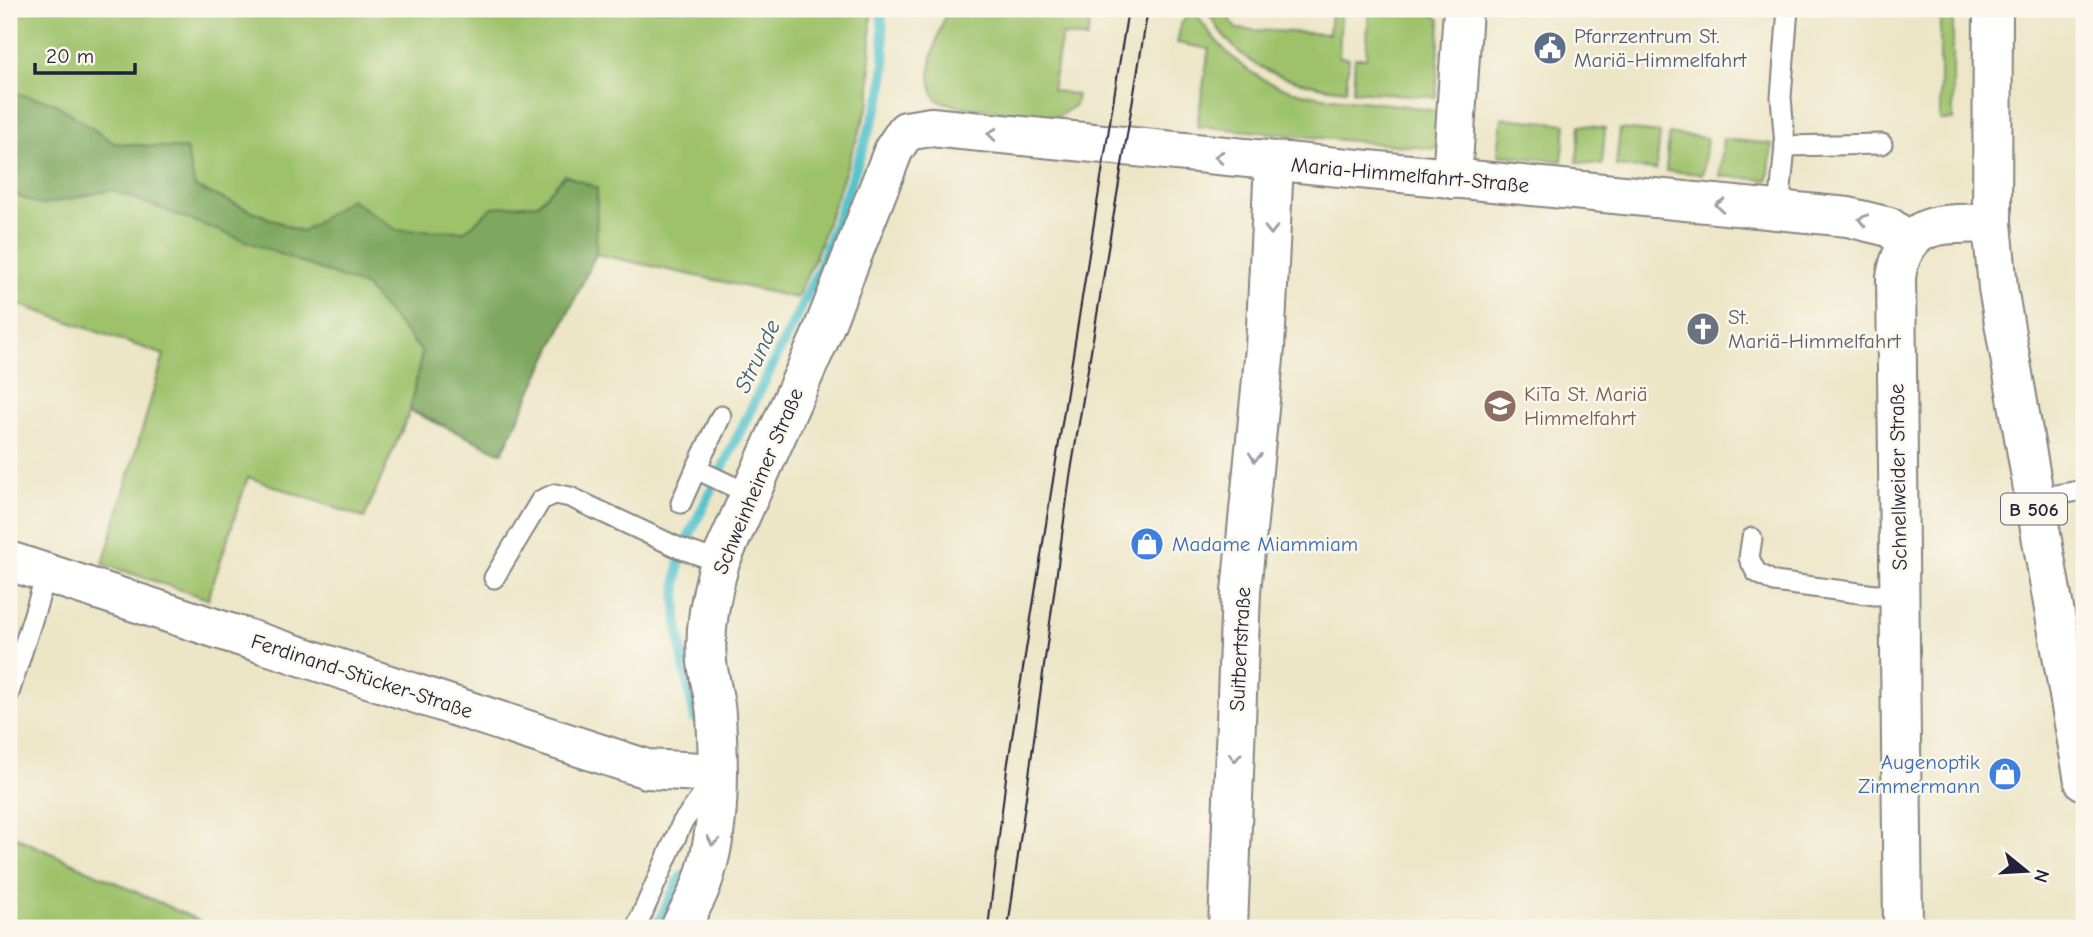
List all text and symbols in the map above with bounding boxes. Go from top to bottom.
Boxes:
place label: Pfarrzentrum St. Mariä-Himmelfahrt [1574,24,1748,72]
public building icon: Pfarrzentrum St. Mariä-Himmelfahrt [1531,29,1569,67]
scale bar [35,32,135,76]
text: 20 m [46,44,94,68]
one-way arrow [987,126,998,141]
one-way arrow [1213,149,1225,164]
street label: Maria-Himmelfahrt-Straße [1290,153,1530,197]
one-way arrow [1714,197,1726,212]
one-way arrow [1857,214,1869,228]
one-way arrow [1263,225,1279,236]
place label: St. Mariä-Himmelfahrt [1728,305,1902,353]
church icon: St. Mariä-Himmelfahrt [1684,310,1722,348]
water label: Strunde [729,315,786,397]
place label: KiTa St. Mariä Himmelfahrt [1524,382,1648,430]
street label: Schnellweider Straße [1884,383,1912,571]
street label: Schweinheimer Straße [708,384,808,578]
school or university icon: KiTa St. Mariä Himmelfahrt [1481,387,1519,425]
one-way arrow [1247,451,1262,462]
road number: B 506 [2001,494,2067,524]
shop icon: Madame Miammiam [1128,525,1166,563]
place label: Madame Miammiam [1172,532,1358,556]
street label: Suitbertstraße [1225,586,1255,712]
street label: Ferdinand-Stücker-Straße [248,629,476,723]
place label: Augenoptik Zimmermann [1858,750,1980,798]
one-way arrow [1227,752,1243,763]
shop icon: Augenoptik Zimmermann [1986,755,2024,793]
one-way arrow [706,835,721,847]
north arrow [1992,836,2062,906]
text: N [2029,867,2054,885]

